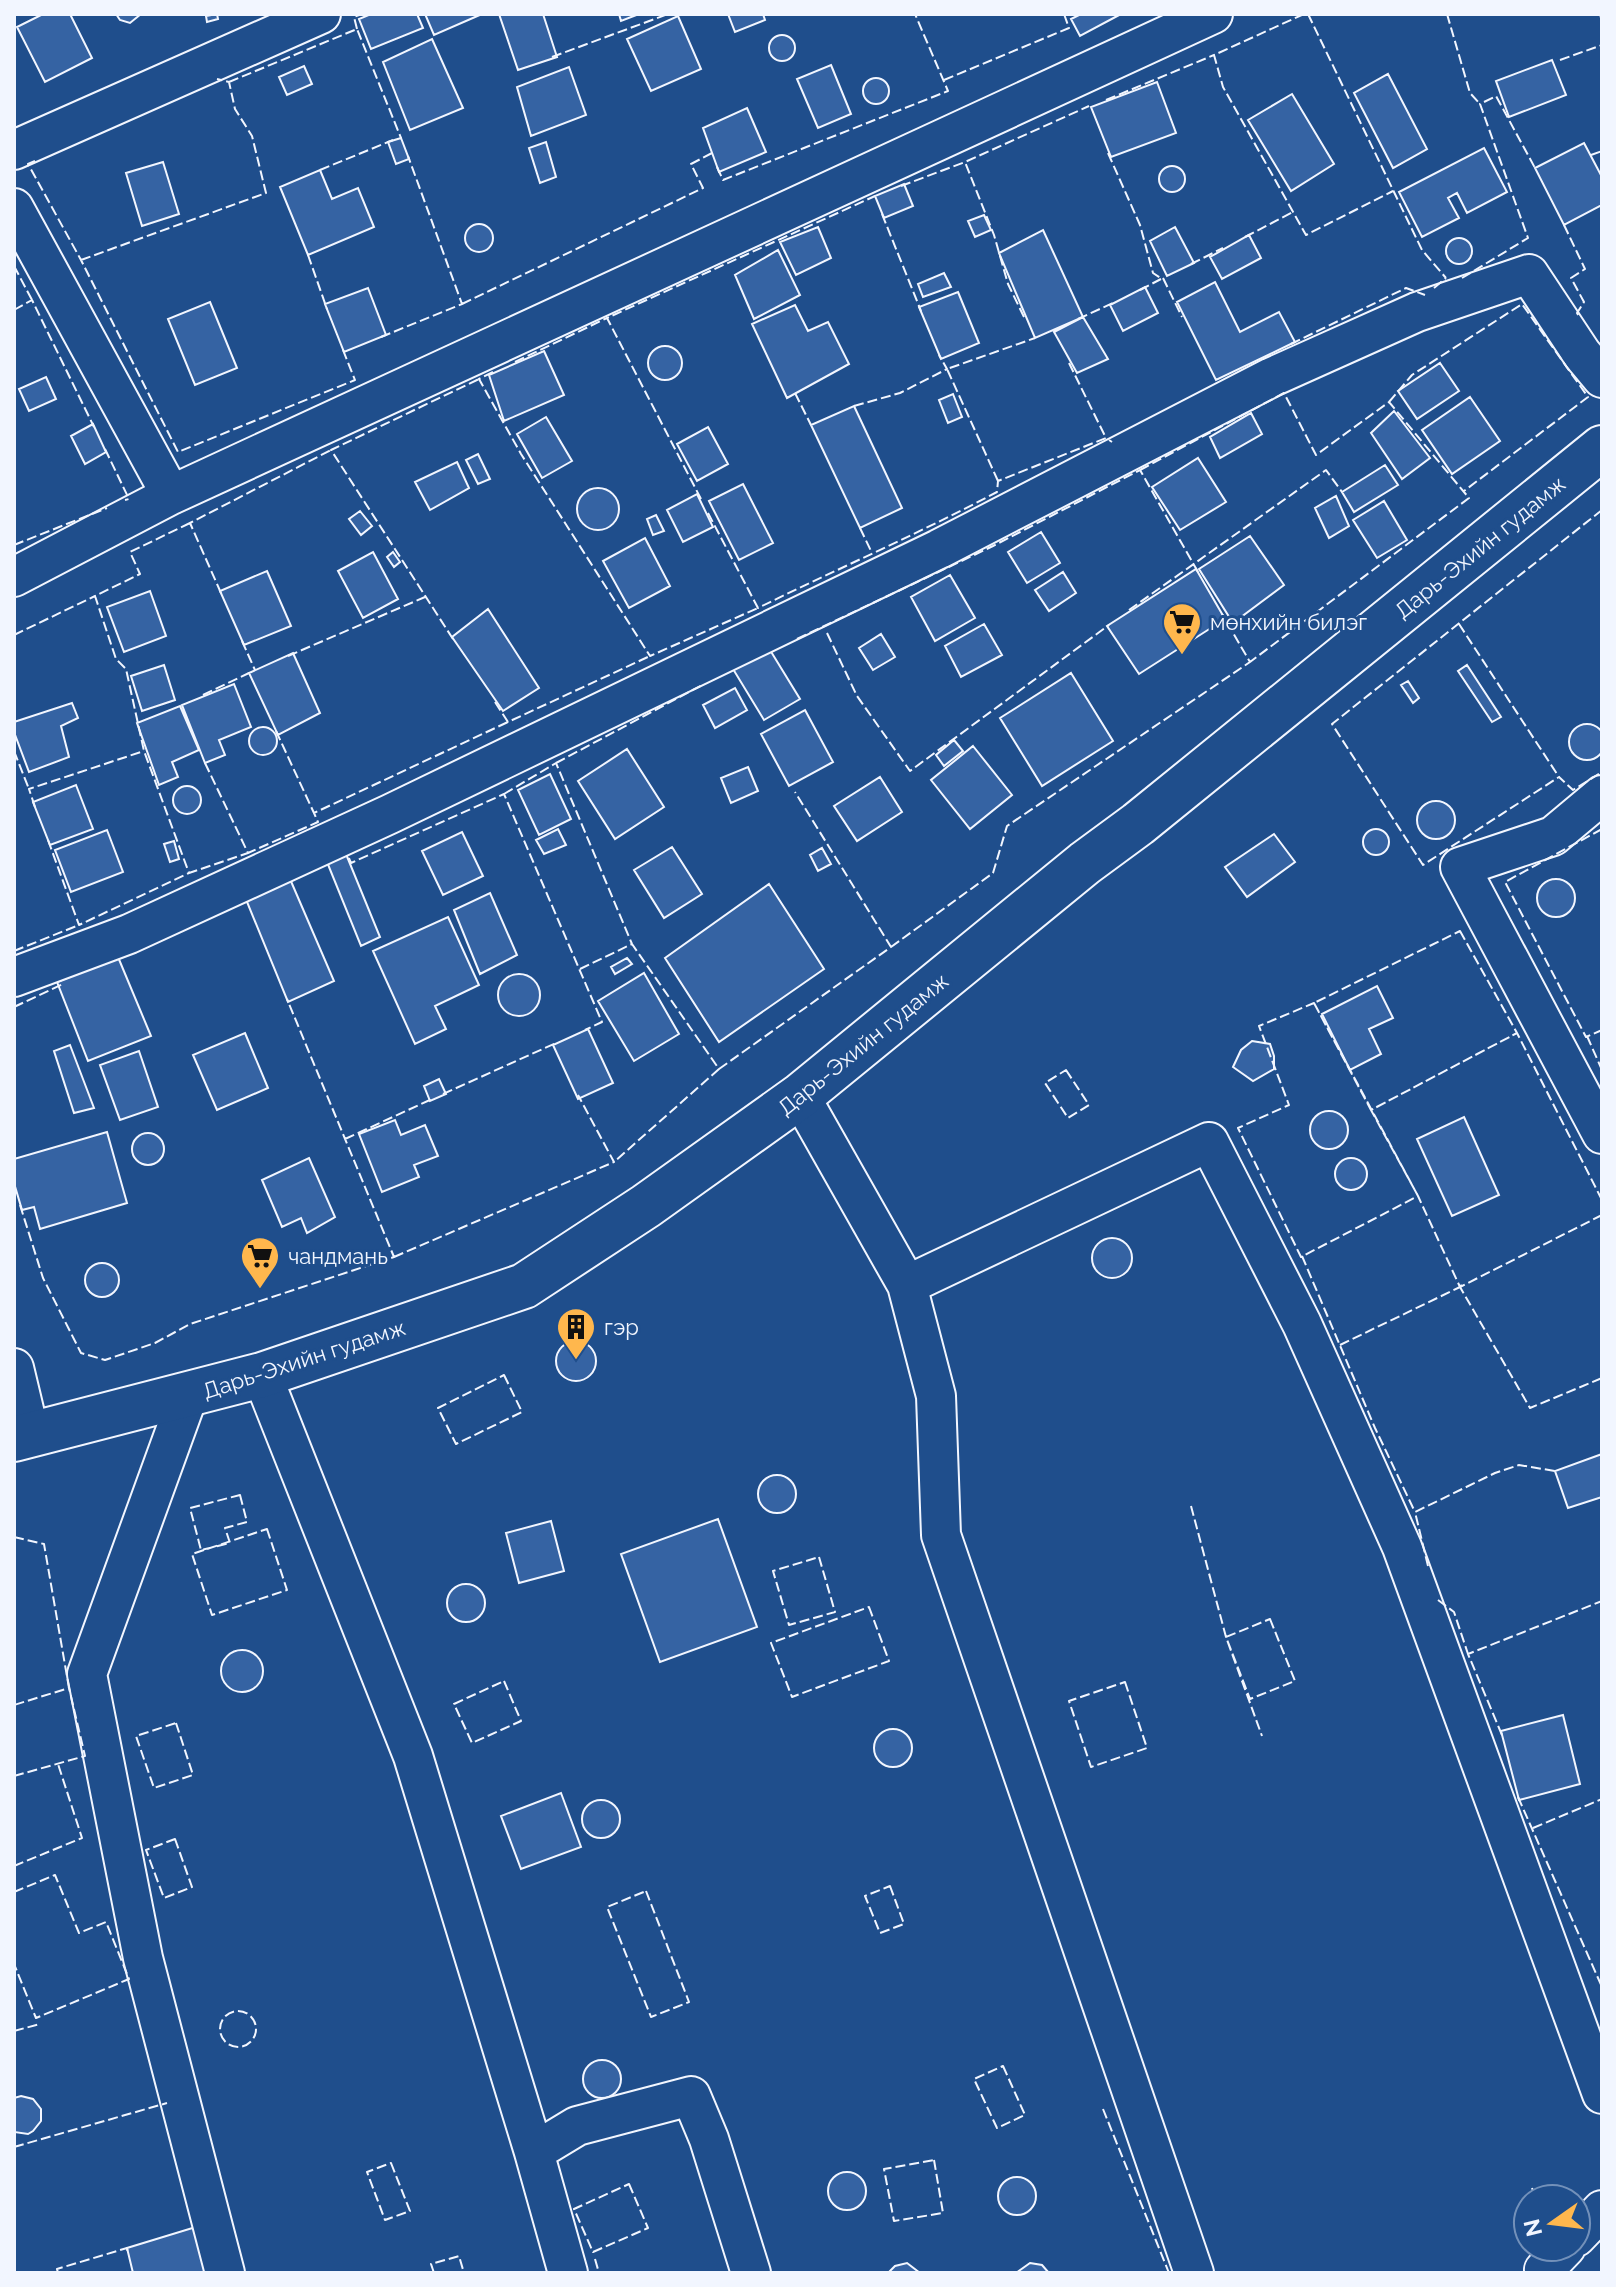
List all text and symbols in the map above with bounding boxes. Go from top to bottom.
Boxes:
street label: Дарь-Эхийн гудамж [1390,470,1570,624]
supermarket icon: мөнхийн билэг [1161,601,1203,656]
place label: мөнхийн билэг [1210,609,1367,635]
street label: Дарь-Эхийн гудамж [773,967,953,1121]
supermarket icon: чандмань [239,1235,281,1290]
place label: чандмань [288,1243,388,1269]
building icon: гэр [555,1306,597,1361]
street label: Дарь-Эхийн гудамж [199,1314,409,1404]
place label: гэр [604,1314,639,1340]
north arrow [1512,2183,1592,2263]
text: N [1518,2217,1547,2239]

